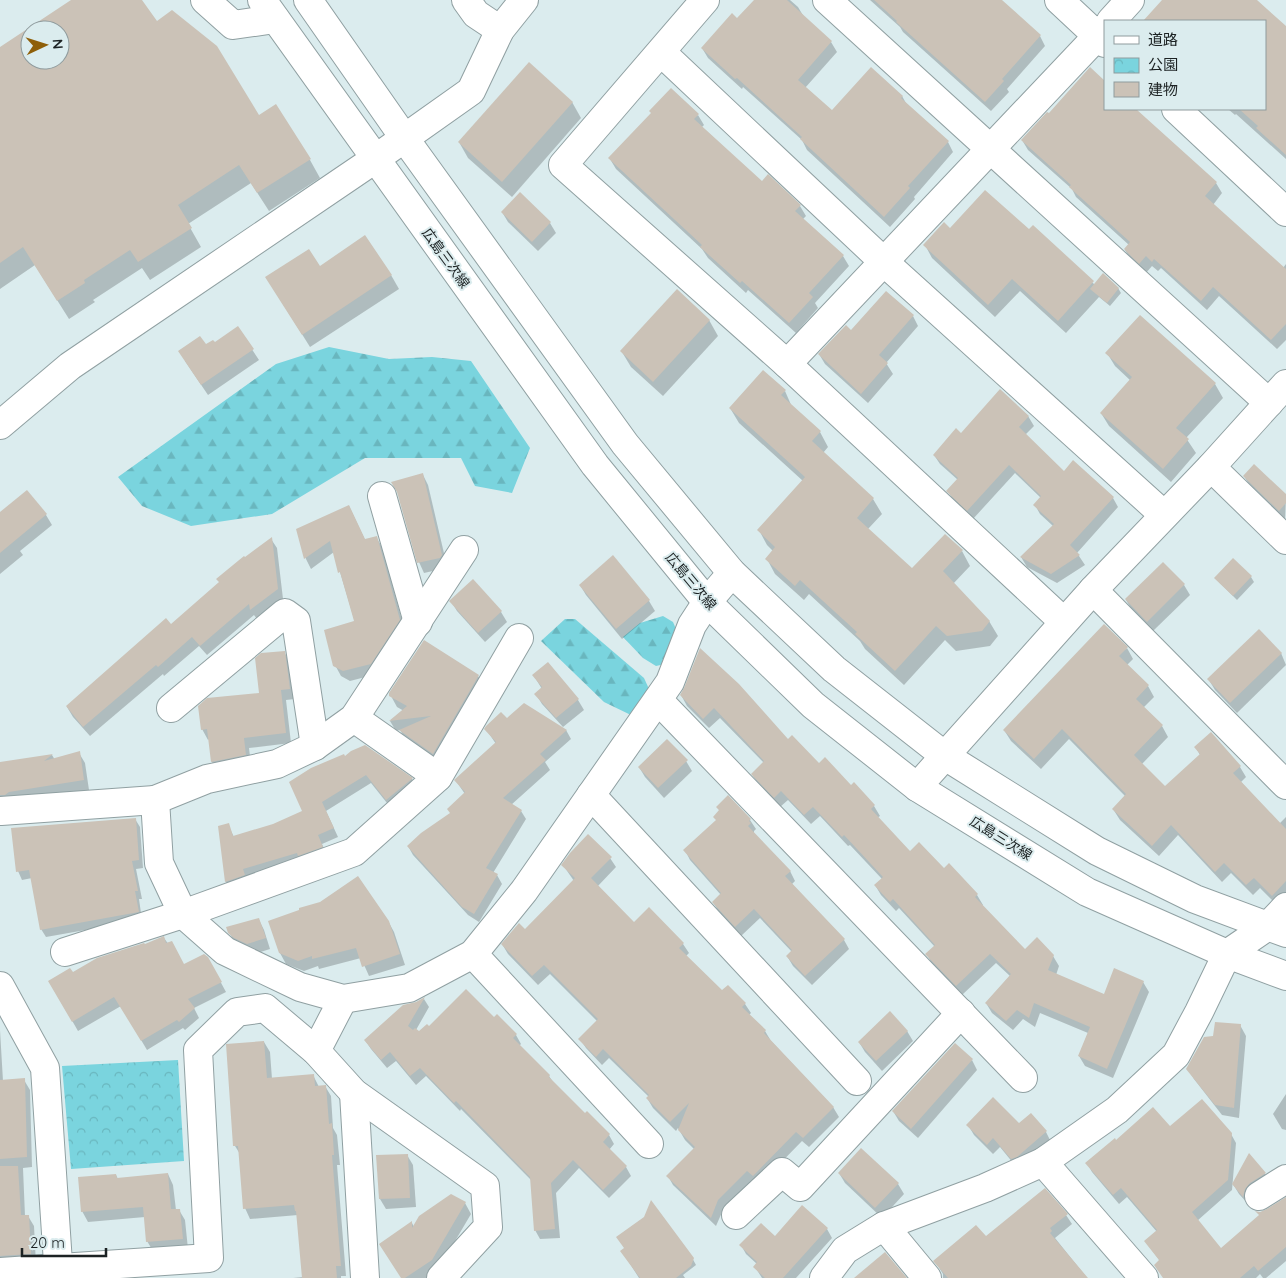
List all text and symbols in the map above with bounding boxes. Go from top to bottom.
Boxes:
north arrow [20,20,70,70]
legend [1104,20,1266,110]
text: 道路 [1148,30,1178,49]
text: N [49,38,67,50]
text: 公園 [1148,55,1178,74]
text: 建物 [1148,80,1178,99]
street label: 広島三次線 [418,224,474,292]
street label: 広島三次線 [662,548,720,614]
street label: 広島三次線 [967,812,1035,864]
scale bar [22,1226,106,1258]
text: 20 m [30,1233,65,1252]

